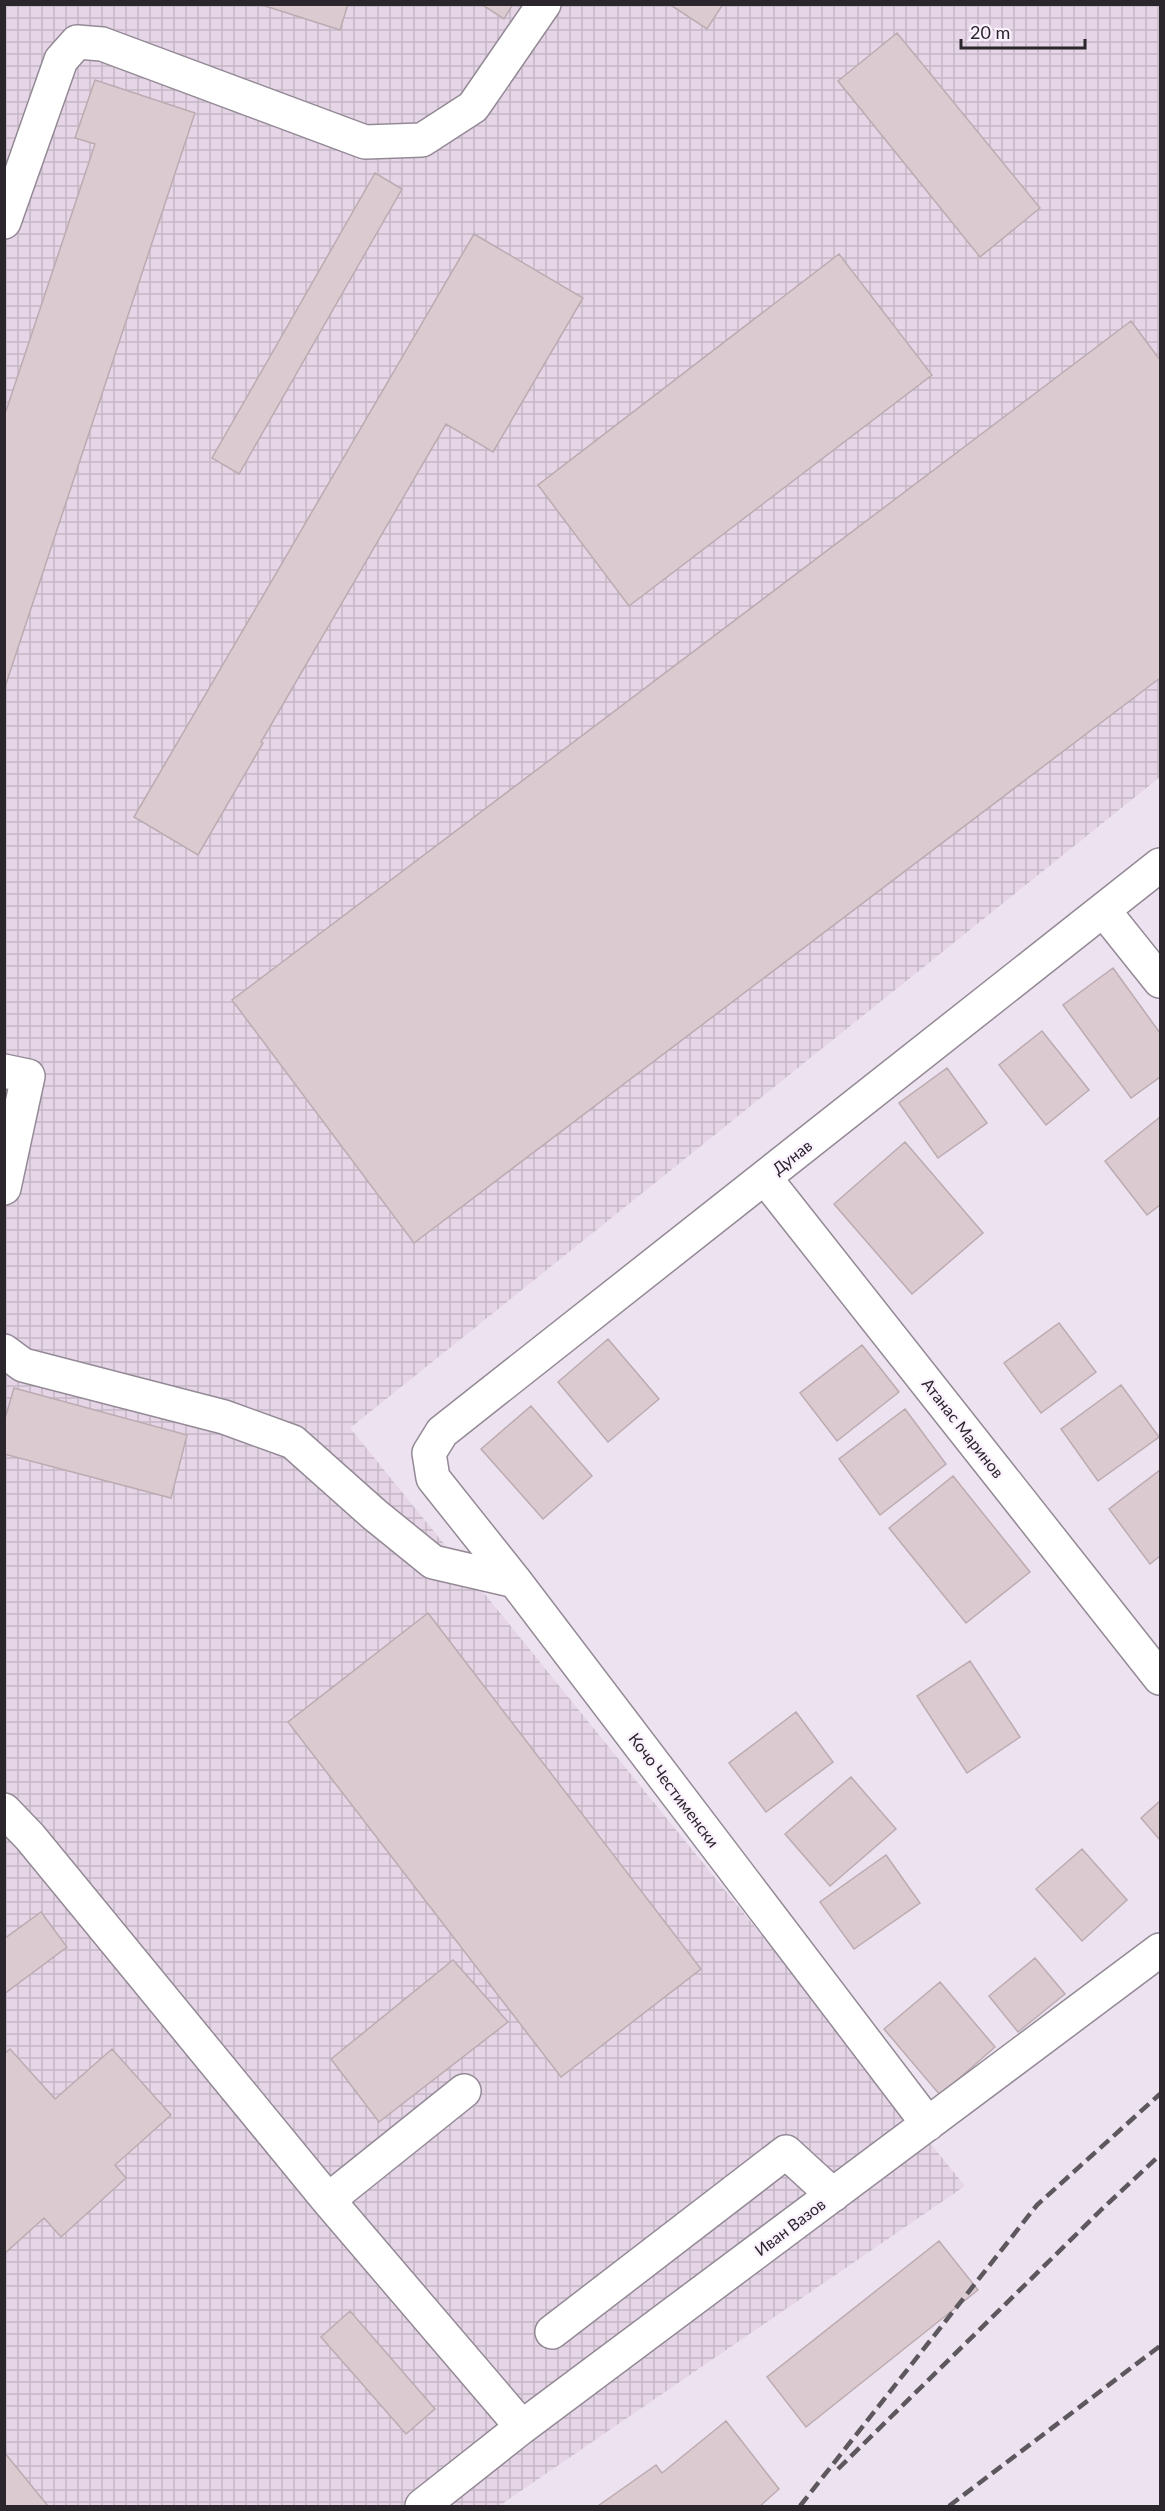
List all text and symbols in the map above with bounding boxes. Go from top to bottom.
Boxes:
scale bar [961,12,1086,50]
text: 20 m [970,21,1010,43]
street label: Дунав [768,1135,815,1178]
street label: Атанас Маринов [919,1374,1008,1481]
street label: Кочо Честименски [625,1729,724,1851]
street label: Иван Вазов [751,2194,829,2259]

